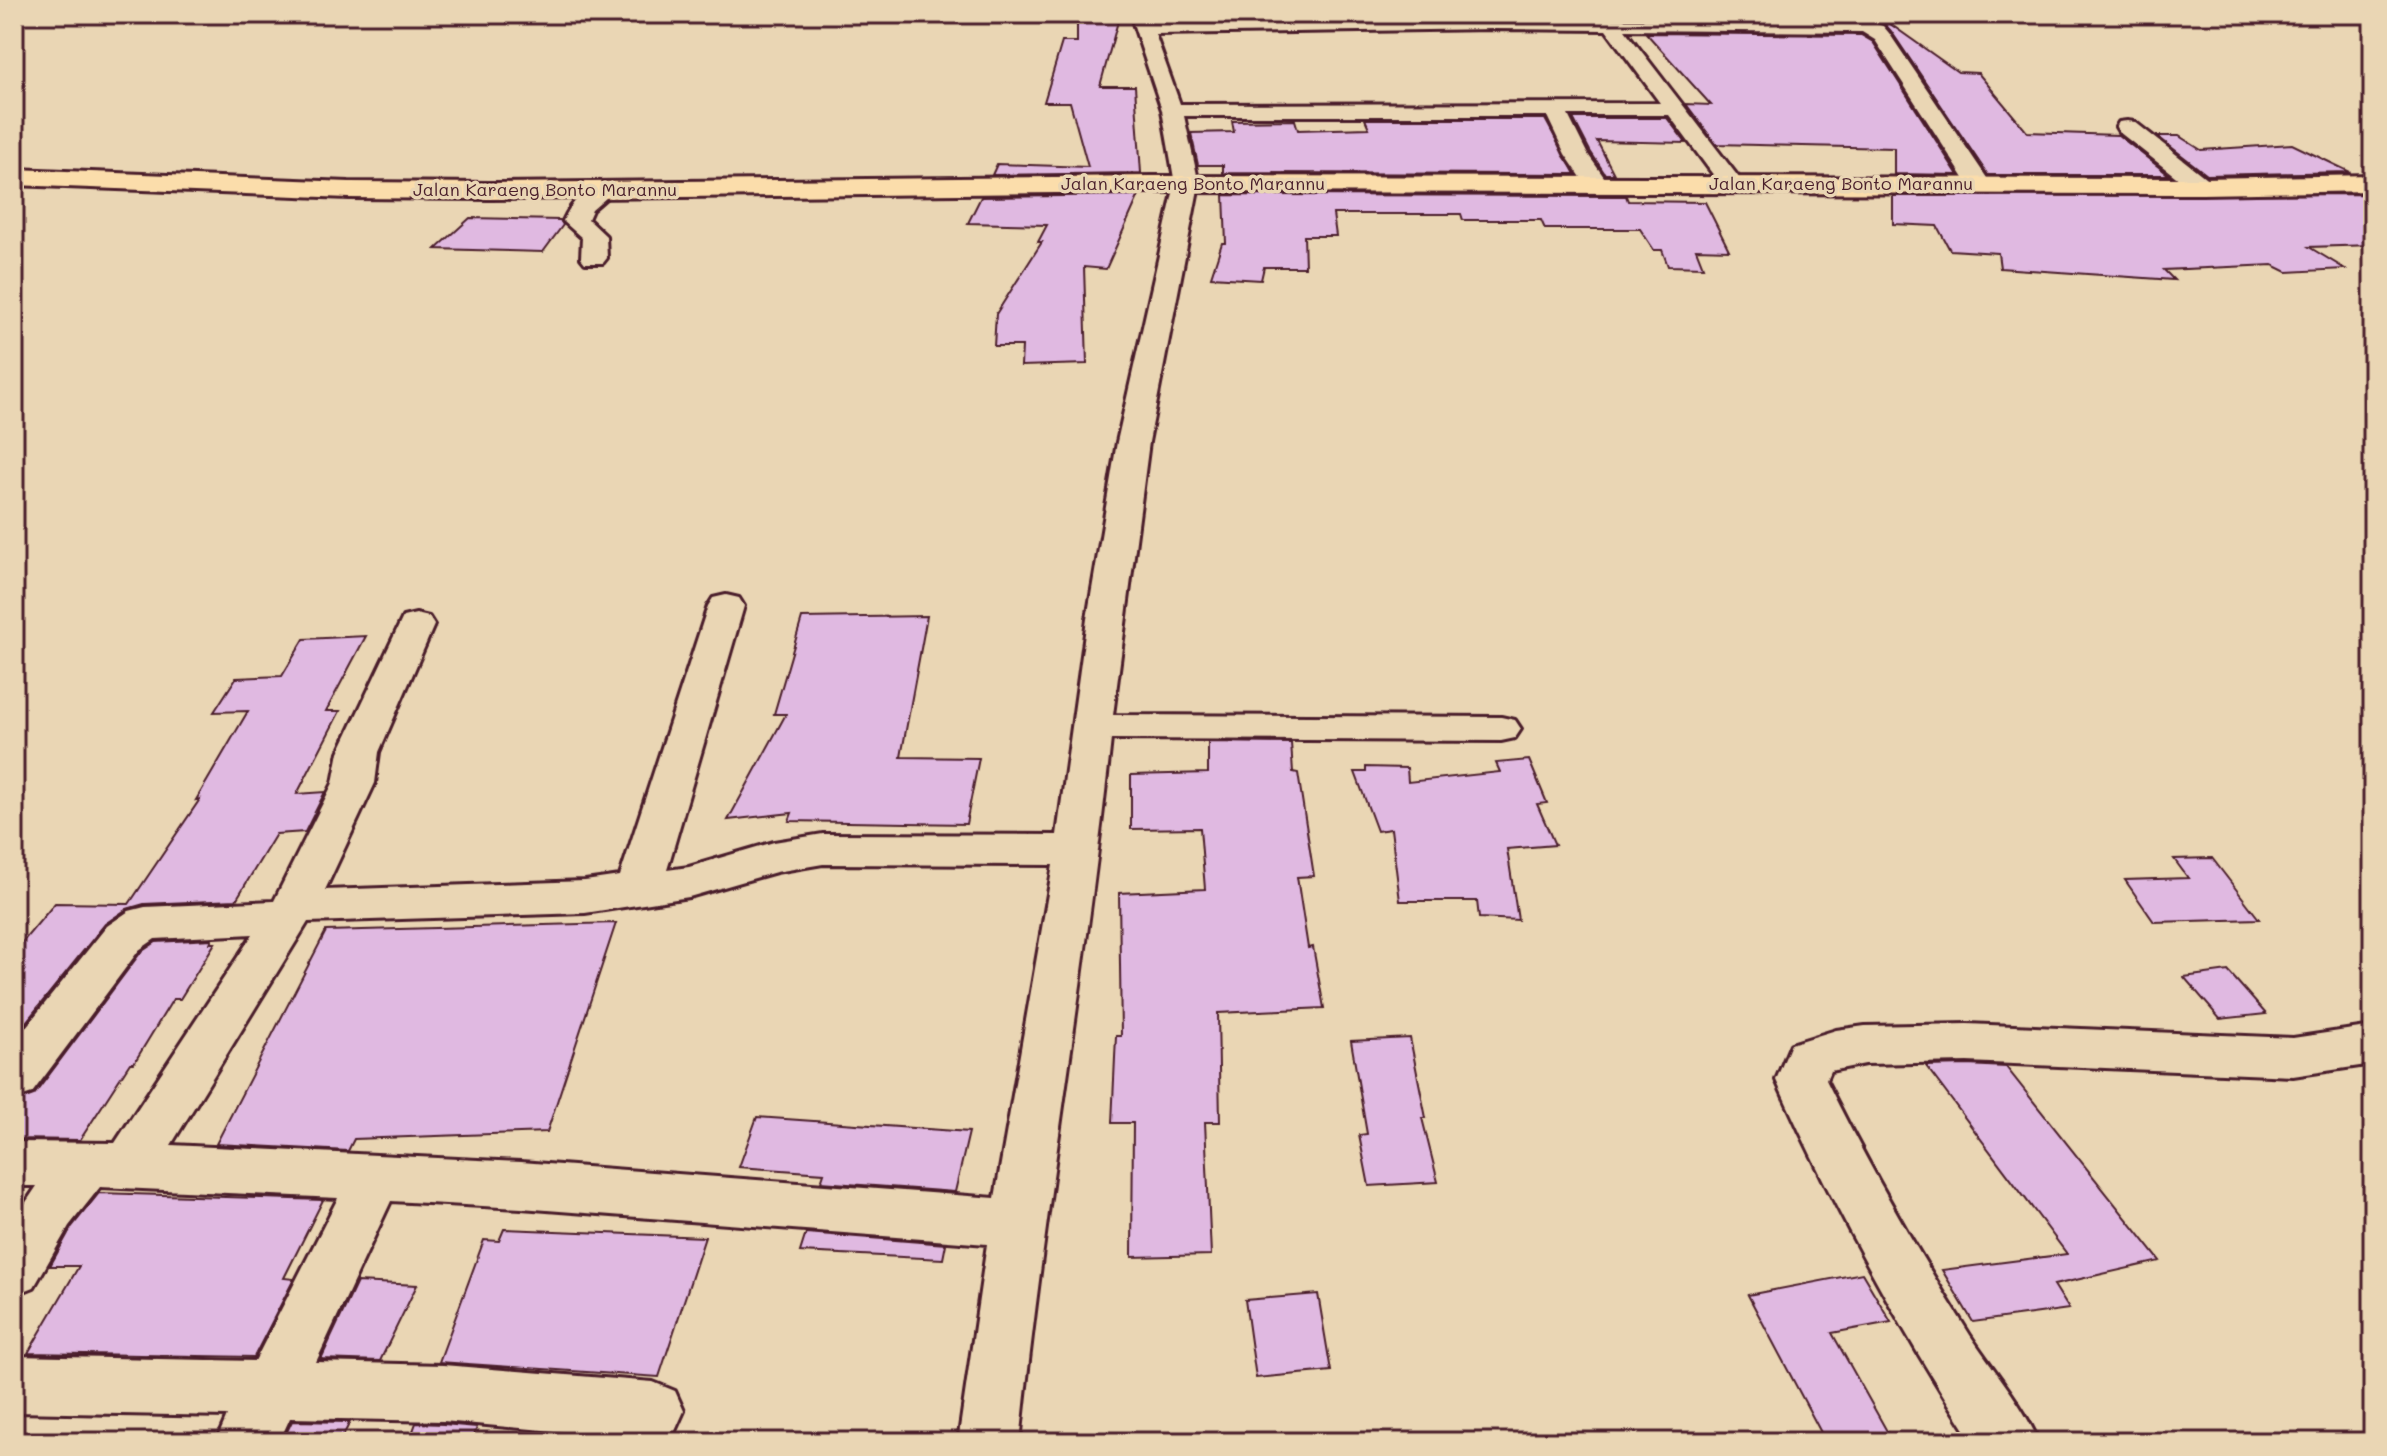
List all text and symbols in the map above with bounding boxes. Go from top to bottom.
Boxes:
street label: Jalan Karaeng Bonto Marannu [1061,171,1325,195]
street label: Jalan Karaeng Bonto Marannu [1709,171,1973,195]
street label: Jalan Karaeng Bonto Marannu [413,177,677,201]

